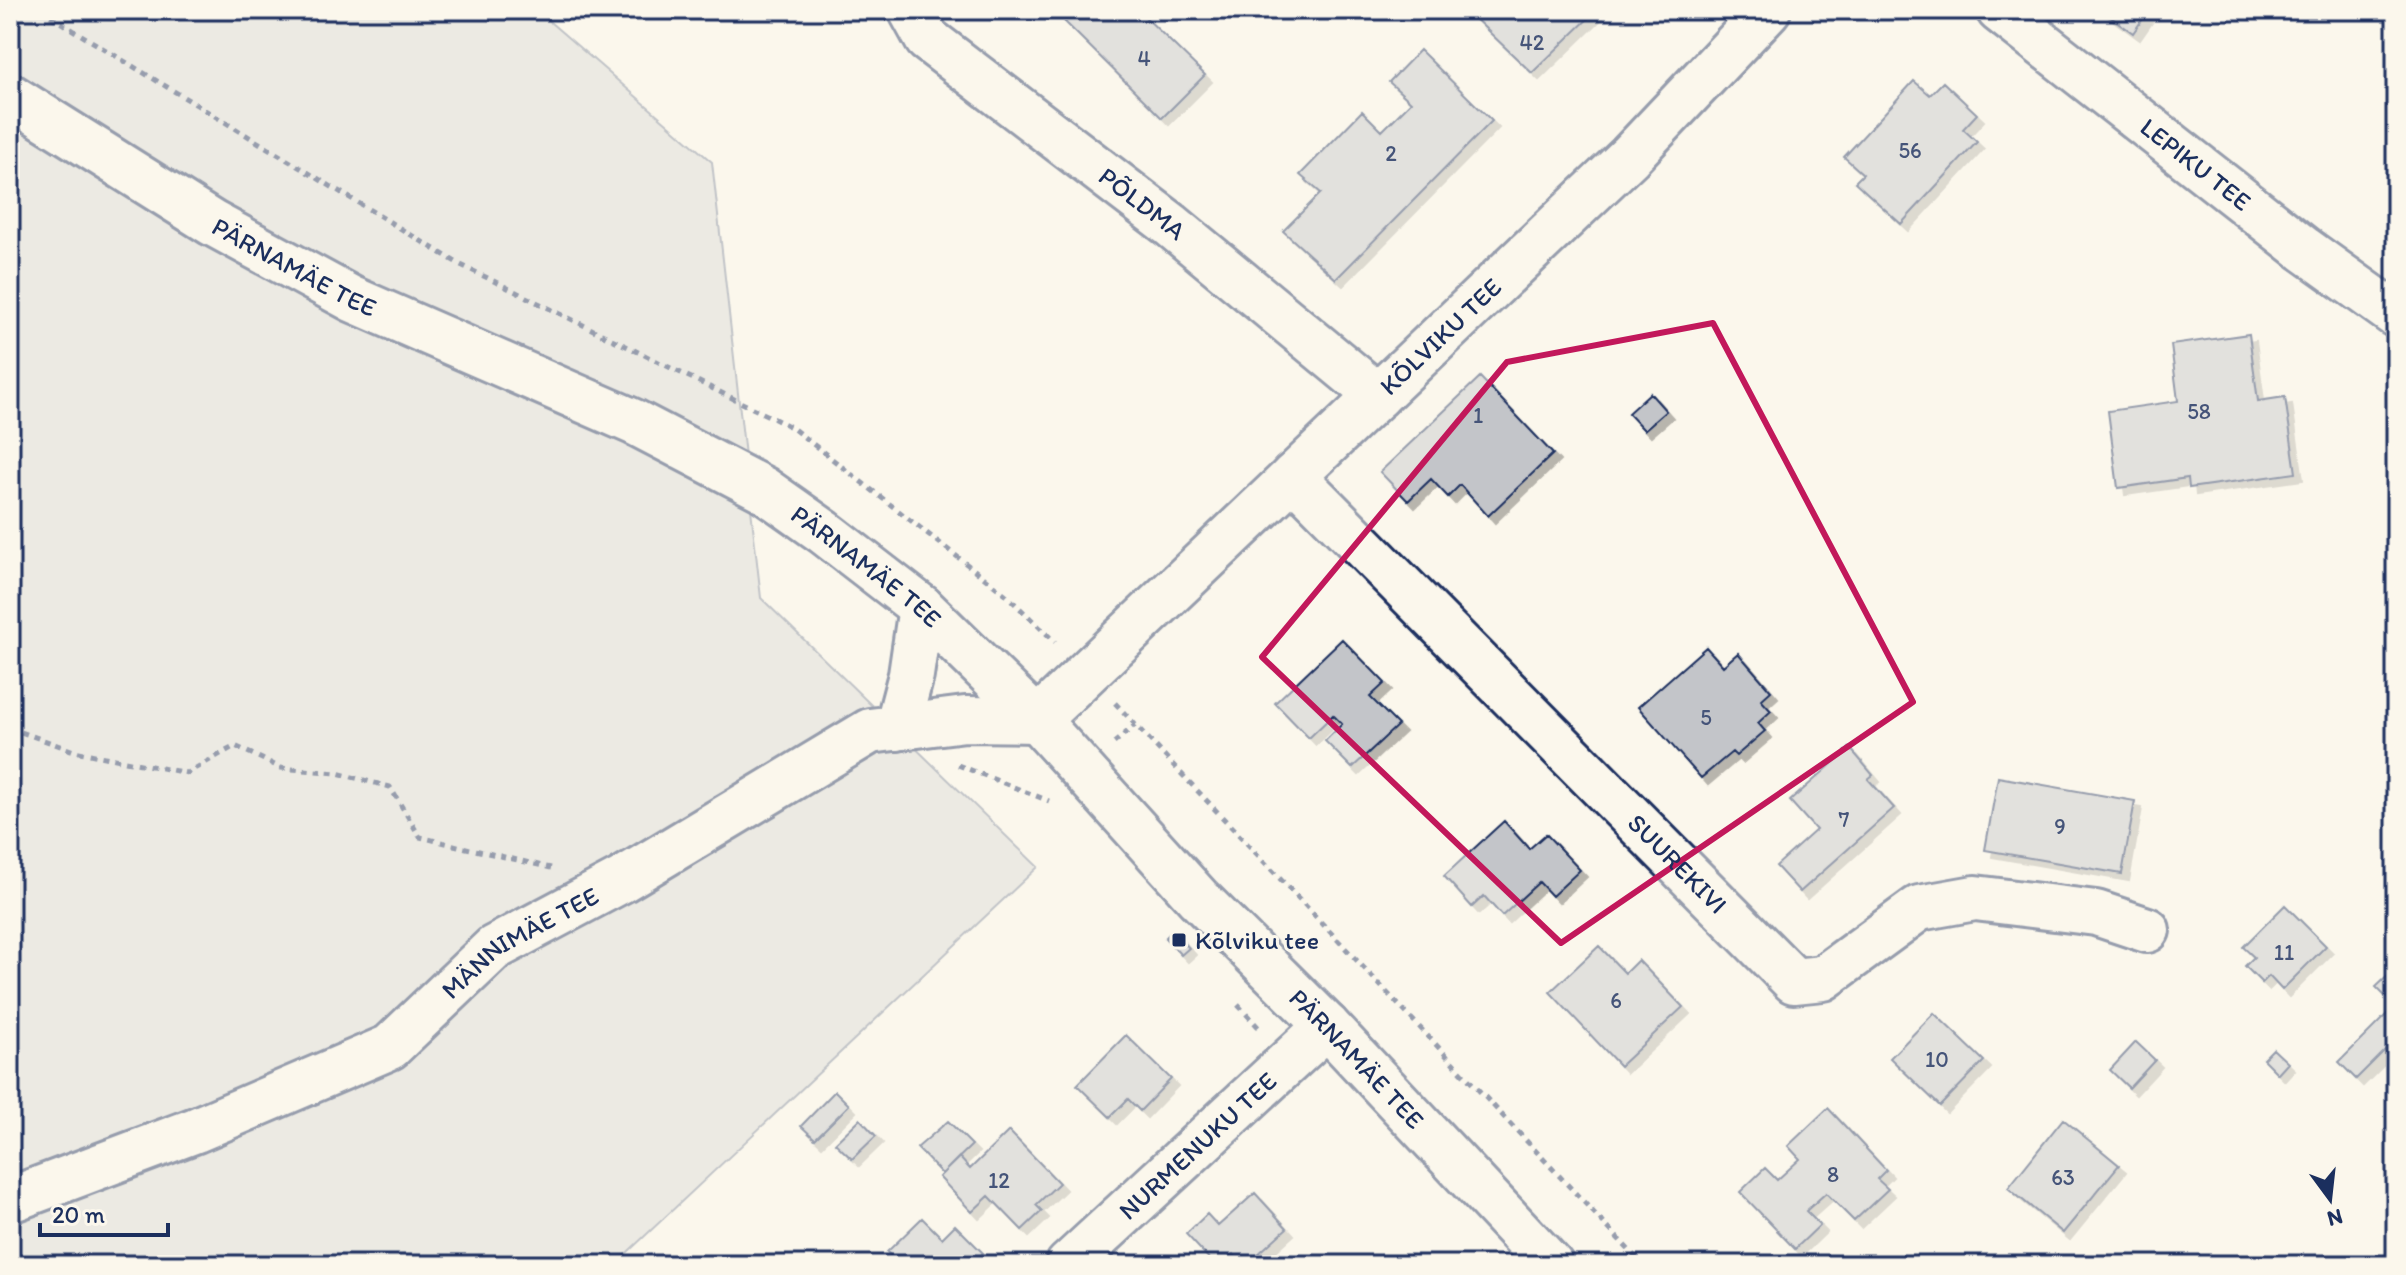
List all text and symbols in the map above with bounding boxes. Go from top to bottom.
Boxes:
house number: 42 [1520,29,1545,56]
house number: 4 [1137,45,1151,72]
street label: LEPIKU TEE [2134,111,2258,218]
house number: 56 [1898,137,1922,164]
house number: 2 [1385,140,1397,167]
street label: PÕLDMA [1093,160,1193,247]
street label: PÄRNAMÄE TEE [207,210,381,324]
street label: KÕLVIKU TEE [1373,271,1508,402]
house number: 58 [2187,398,2211,425]
house number: 1 [1473,402,1483,429]
street label: PÄRNAMÄE TEE [785,498,948,634]
house number: 5 [1700,704,1712,731]
house number: 7 [1839,806,1850,833]
street label: SUUREKIVI [1621,807,1734,920]
house number: 9 [2054,813,2066,840]
street label: MÄNNIMÄE TEE [435,879,604,1006]
place label: Kõlviku tee [1195,924,1319,956]
marker: Kõlviku tee [1170,931,1188,949]
house number: 11 [2274,939,2294,966]
street label: PÄRNAMÄE TEE [1283,982,1431,1135]
house number: 6 [1610,987,1622,1014]
house number: 10 [1925,1046,1949,1073]
street label: NURMENUKU TEE [1112,1065,1283,1226]
north arrow [2290,1159,2370,1239]
house number: 8 [1827,1161,1839,1188]
house number: 63 [2051,1164,2075,1191]
house number: 12 [988,1167,1010,1194]
scale bar [40,1187,168,1237]
text: 20 m [52,1200,105,1229]
text: N [2324,1203,2346,1233]

